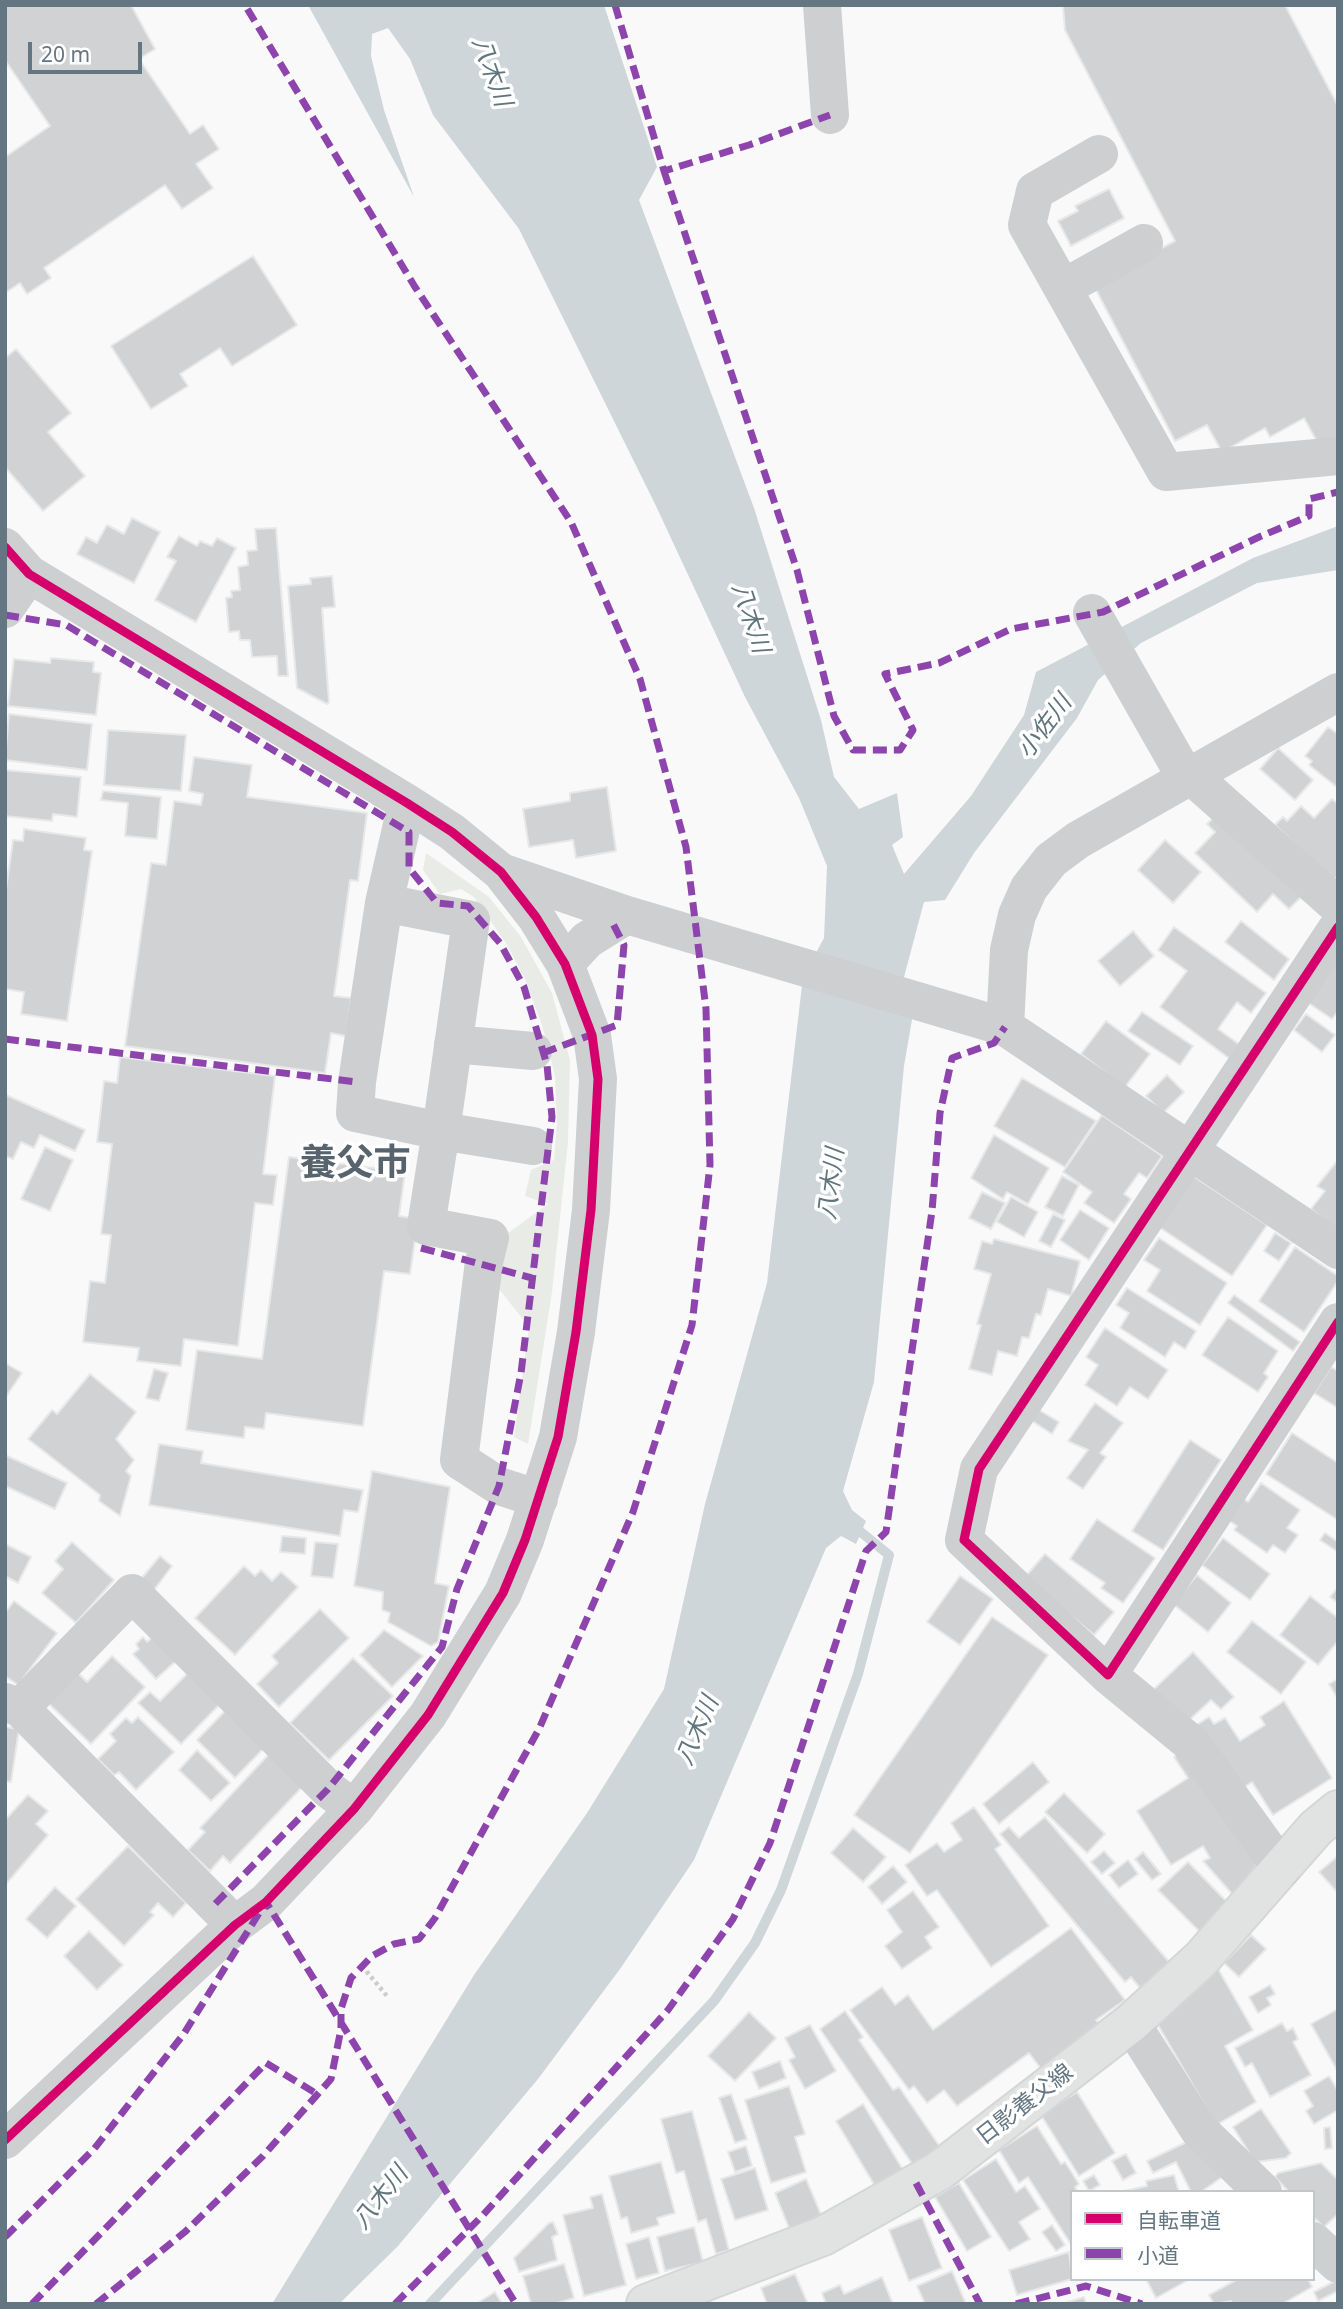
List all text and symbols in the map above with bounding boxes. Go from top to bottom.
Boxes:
scale bar [32,28,145,72]
water label: 八木川 [465,33,517,111]
text: 20 m [41,40,90,68]
water label: 八木川 [725,579,775,657]
water label: 小佐川 [1012,690,1078,764]
district label: 養父市 [300,1142,410,1186]
water label: 八木川 [813,1147,851,1221]
water label: 八木川 [671,1692,725,1770]
street label: 日影養父線 [971,2059,1079,2151]
water label: 八木川 [347,2161,415,2235]
legend [1070,2190,1315,2281]
text: 自転車道 [1137,2206,1221,2234]
text: 小道 [1137,2241,1179,2269]

